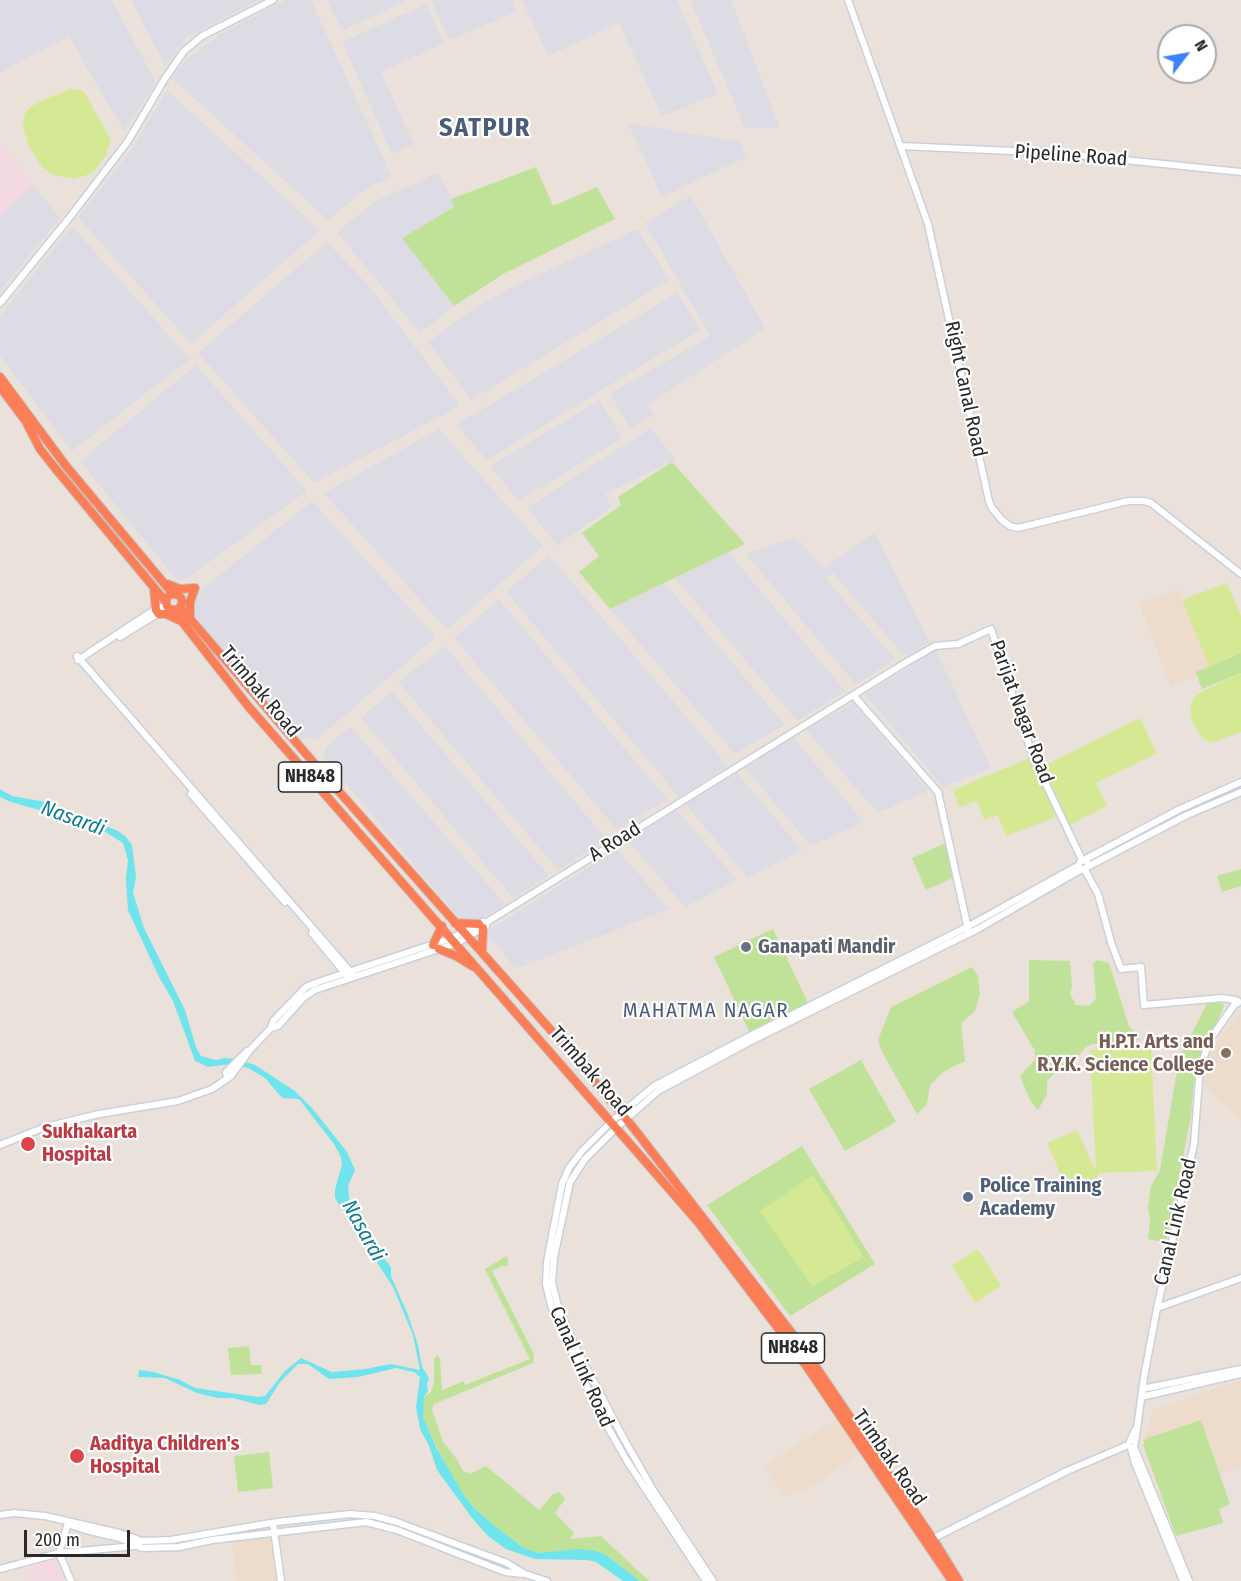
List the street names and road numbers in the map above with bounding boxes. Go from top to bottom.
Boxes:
street label: Pipeline Road [1014,140,1128,172]
street label: Right Canal Road [939,319,991,459]
street label: Parijat Nagar Road [984,637,1058,787]
street label: Trimbak Road [215,641,305,743]
road number: NH848 [278,762,342,792]
street label: A Road [585,817,645,867]
street label: Trimbak Road [544,1022,636,1122]
street label: Canal Link Road [1150,1156,1202,1288]
street label: Canal Link Road [544,1303,618,1431]
road number: NH848 [762,1333,824,1363]
street label: Trimbak Road [847,1405,931,1511]

